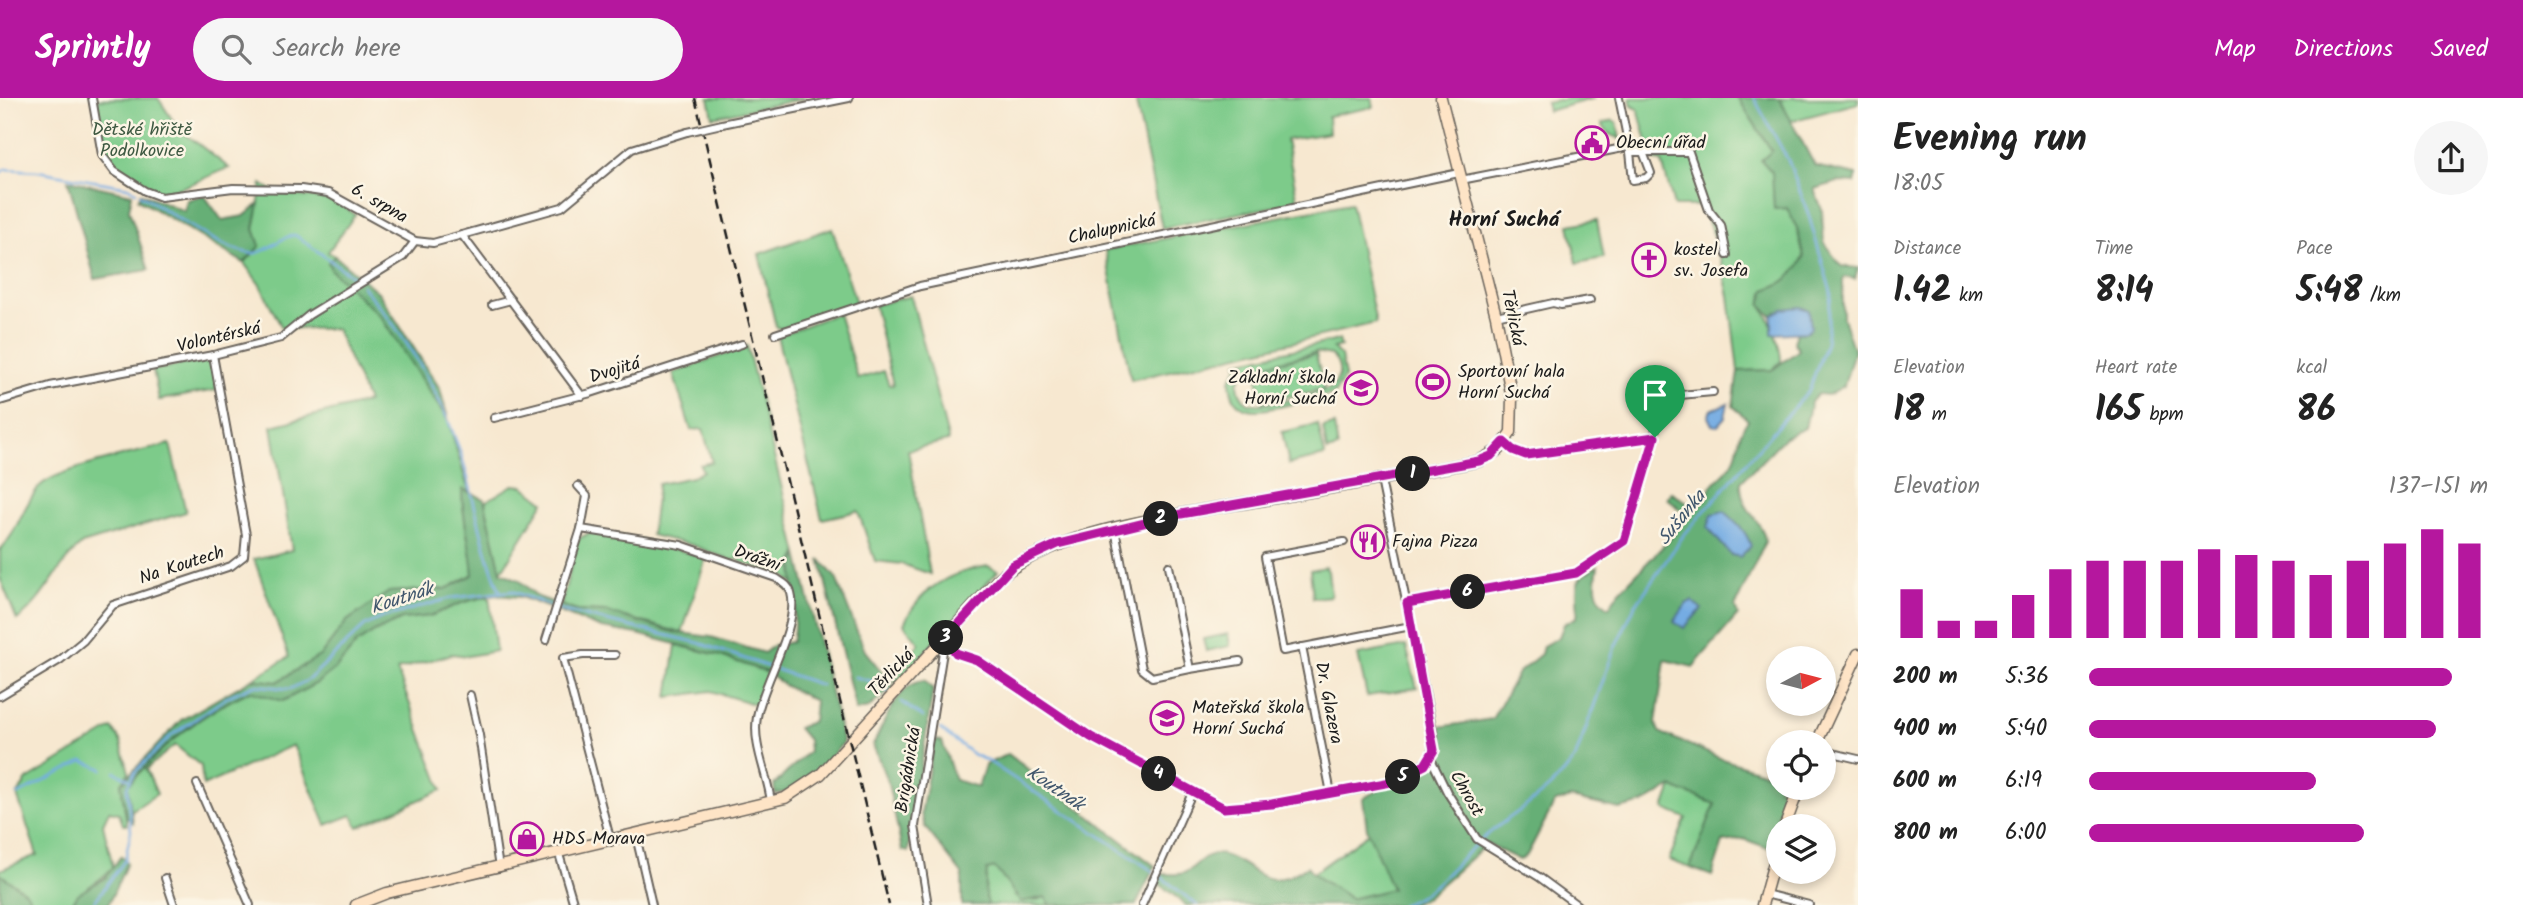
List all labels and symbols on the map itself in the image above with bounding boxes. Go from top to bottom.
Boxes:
park label: Dětské hřiště Podolkovice [92,116,193,166]
public building icon: Obecní úřad [1573,124,1611,162]
place label: Obecní úřad [1616,129,1706,158]
street label: 6. srpna [345,176,413,232]
district label: Horní Suchá [1449,204,1562,237]
street label: Chalupnická [1065,206,1160,253]
place label: kostel sv. Josefa [1674,236,1748,286]
church icon: kostel sv. Josefa [1630,241,1668,279]
street label: Těrlická [1492,287,1532,350]
street label: Volontérská [174,314,265,362]
street label: Dvojitá [586,349,645,392]
place label: Sportovní hala Horní Suchá [1458,358,1565,408]
sports icon: Sportovní hala Horní Suchá [1414,363,1452,401]
place label: Základní škola Horní Suchá [1228,364,1338,414]
pin [1625,365,1685,437]
school or university icon: Základní škola Horní Suchá [1342,369,1380,407]
pin: 1 [1396,456,1430,492]
water label: Sušanka [1650,483,1715,552]
pin: 2 [1144,502,1178,536]
restaurant icon: Fajna Pizza [1349,523,1387,561]
place label: Fajna Pizza [1392,528,1478,557]
street label: Drážní [730,538,787,581]
street label: Na Koutech [136,539,228,593]
water label: Koutnák [367,574,440,623]
pin: 6 [1450,574,1486,610]
pin: 3 [928,620,964,656]
street label: Těrlická [862,641,923,704]
north arrow [1766,646,1836,716]
street label: Dr. Glazera [1306,659,1350,747]
place label: Mateřská škola Horní Suchá [1192,694,1304,744]
school or university icon: Mateřská škola Horní Suchá [1148,699,1186,737]
street label: Brigádnická [888,723,930,815]
pin: 4 [1142,756,1176,792]
water label: Koutnák [1020,759,1093,821]
pin: 5 [1386,760,1420,794]
street label: Chrost [1441,765,1491,823]
shop icon: HDS Morava [508,820,546,858]
place label: HDS Morava [552,825,645,854]

